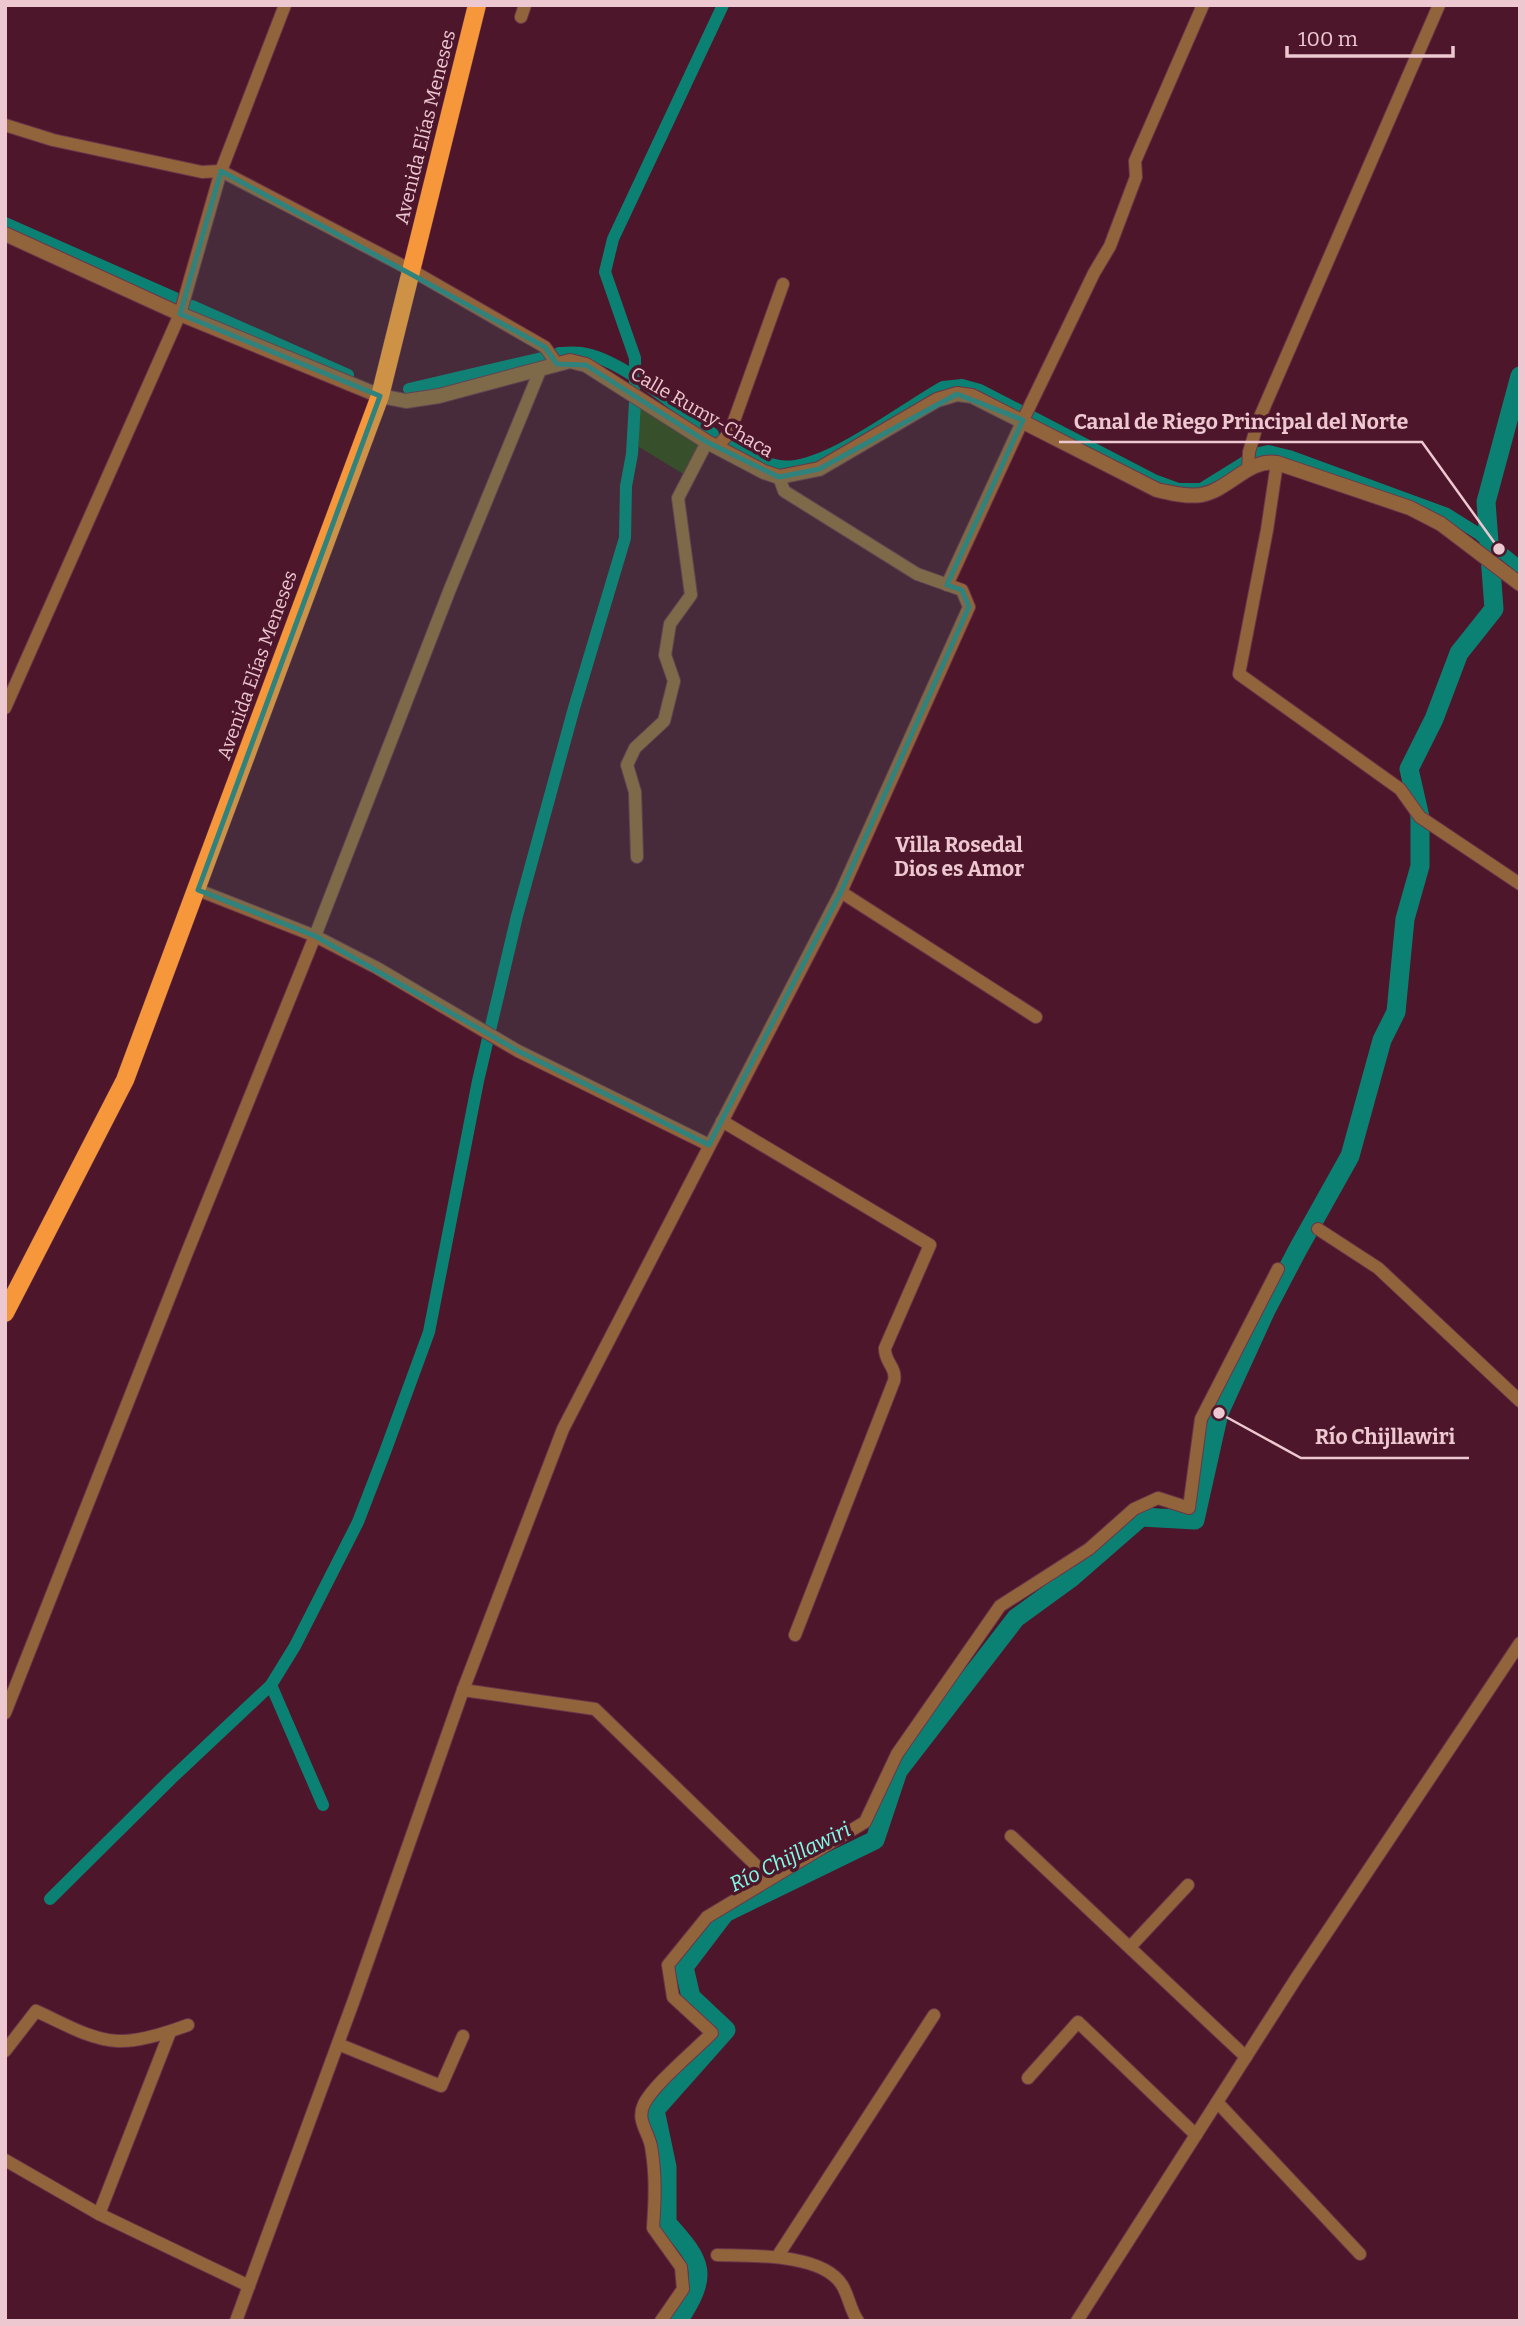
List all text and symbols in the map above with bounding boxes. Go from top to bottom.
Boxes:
scale bar [1287,14,1453,58]
text: 100 m [1298,26,1358,52]
street label: Avenida Elías Meneses [390,27,460,227]
street label: Calle Rumy-Chaca [626,362,778,463]
callout: Canal de Riego Principal del Norte [1059,400,1422,442]
text: Canal de Riego Principal del Norte [1074,409,1408,435]
street label: Avenida Elías Meneses [212,567,302,763]
district label: Villa Rosedal Dios es Amor [894,832,1024,882]
callout: Río Chijllawiri [1301,1416,1469,1458]
text: Río Chijllawiri [1315,1424,1455,1450]
water label: Río Chijllawiri [725,1817,855,1897]

